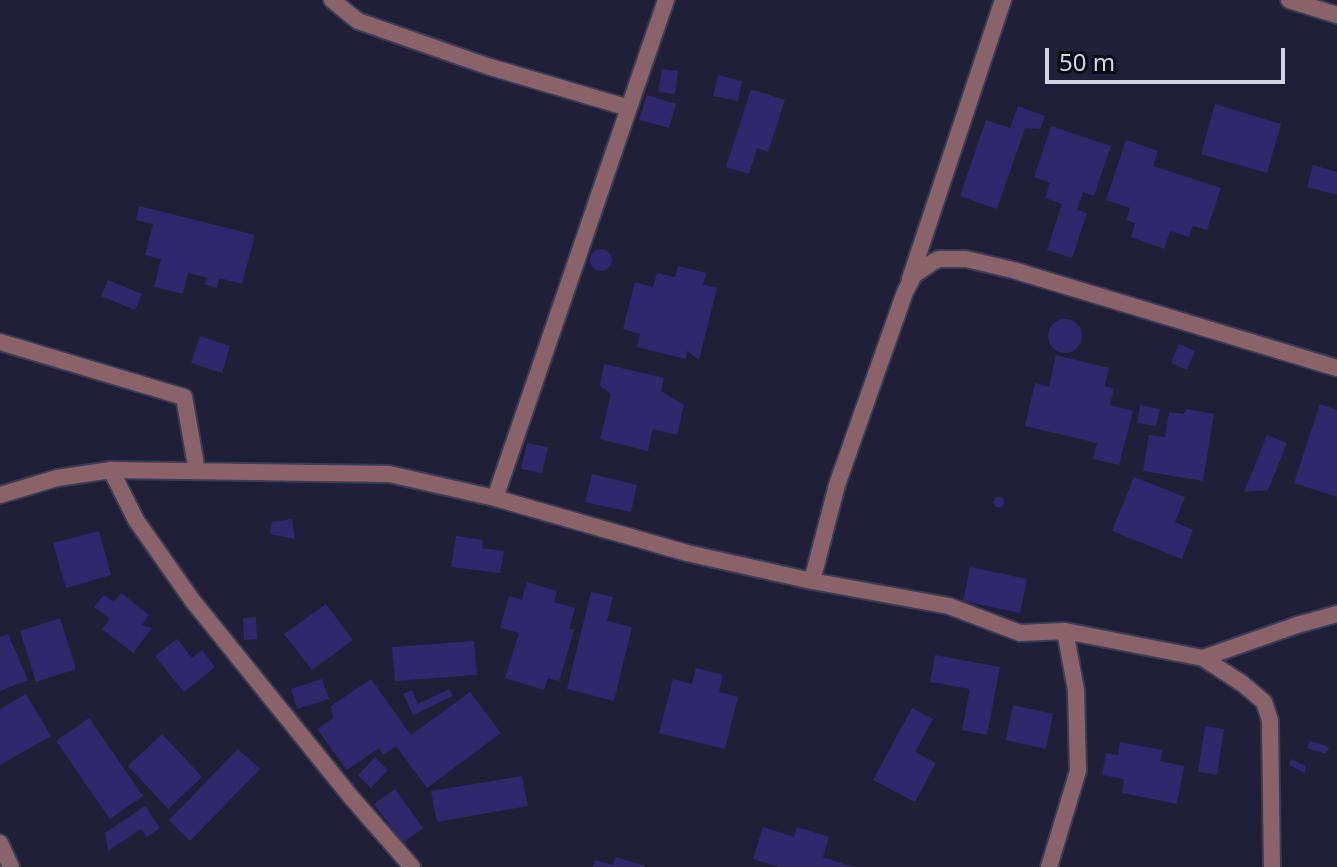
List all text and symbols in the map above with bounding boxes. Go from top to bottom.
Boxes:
scale bar [1049,32,1289,82]
text: 50 m [1059,45,1115,78]

